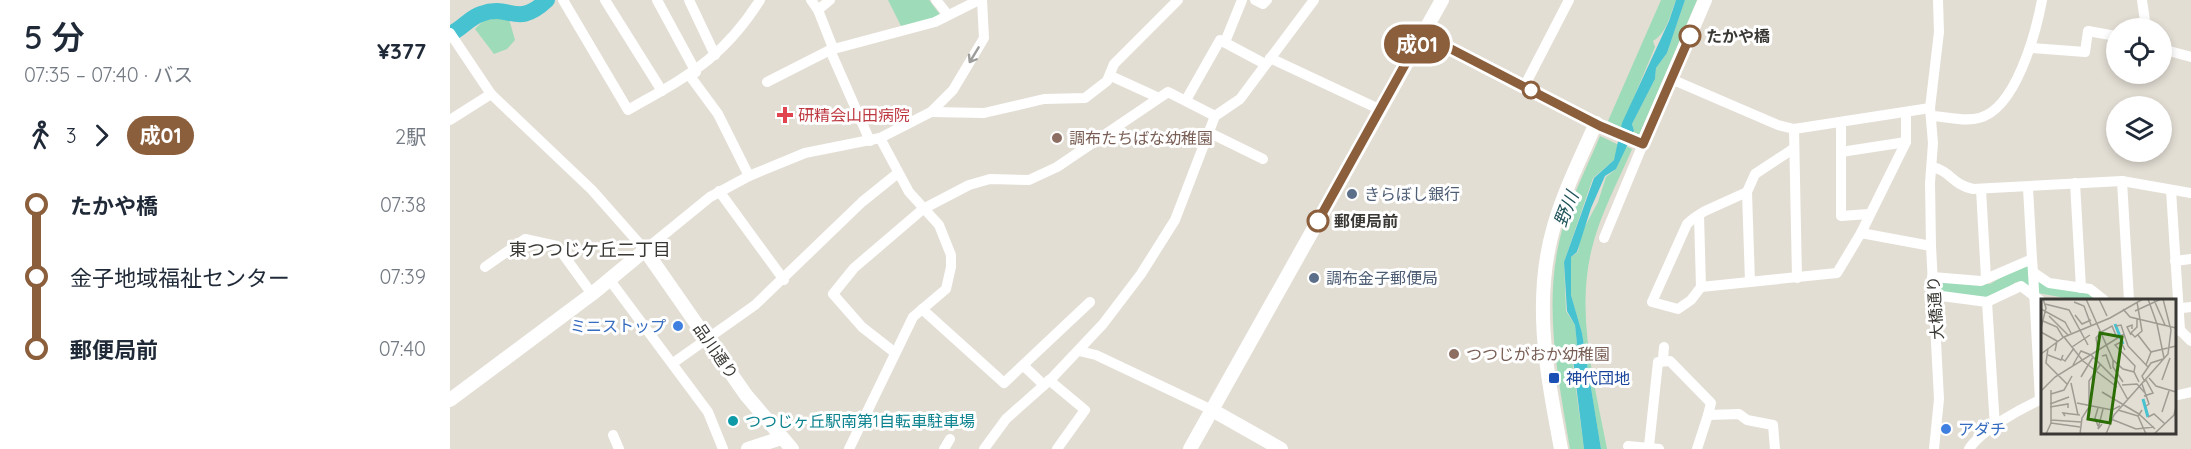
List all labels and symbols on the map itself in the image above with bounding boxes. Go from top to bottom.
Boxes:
line badge: 成01 [1382,24,1452,63]
marker: たかや橋 [1679,25,1701,47]
place label: たかや橋 [1706,26,1770,46]
one-way arrow [968,46,980,63]
unlabelled marker [1522,81,1540,99]
place label: 研精会山田病院 [798,105,910,125]
marker: 研精会山田病院 [776,106,794,124]
place label: 調布たちばな幼稚園 [1069,128,1213,148]
marker: 調布たちばな幼稚園 [1050,131,1064,145]
place label: きらぼし銀行 [1364,184,1460,204]
water label: 野川 [1549,186,1584,230]
marker: きらぼし銀行 [1345,187,1359,201]
marker: 郵便局前 [1307,210,1329,232]
place label: 郵便局前 [1334,211,1398,231]
district label: 東つつじケ丘二丁目 [509,238,671,261]
place label: 調布金子郵便局 [1326,268,1438,288]
marker: 調布金子郵便局 [1307,271,1321,285]
street label: 大橋通り [1923,275,1947,341]
inset map [2041,299,2176,434]
place label: ミニストップ [570,316,666,336]
marker: ミニストップ [671,319,685,333]
street label: 品川通り [689,319,743,383]
place label: つつじがおか幼稚園 [1466,344,1610,364]
marker: つつじがおか幼稚園 [1447,347,1461,361]
place label: 神代団地 [1566,368,1630,388]
marker: 神代団地 [1547,371,1561,385]
place label: つつじヶ丘駅南第1自転車駐車場 [745,411,975,431]
marker: つつじヶ丘駅南第1自転車駐車場 [726,414,740,428]
place label: アダチ [1958,419,2006,439]
marker: アダチ [1939,422,1953,436]

